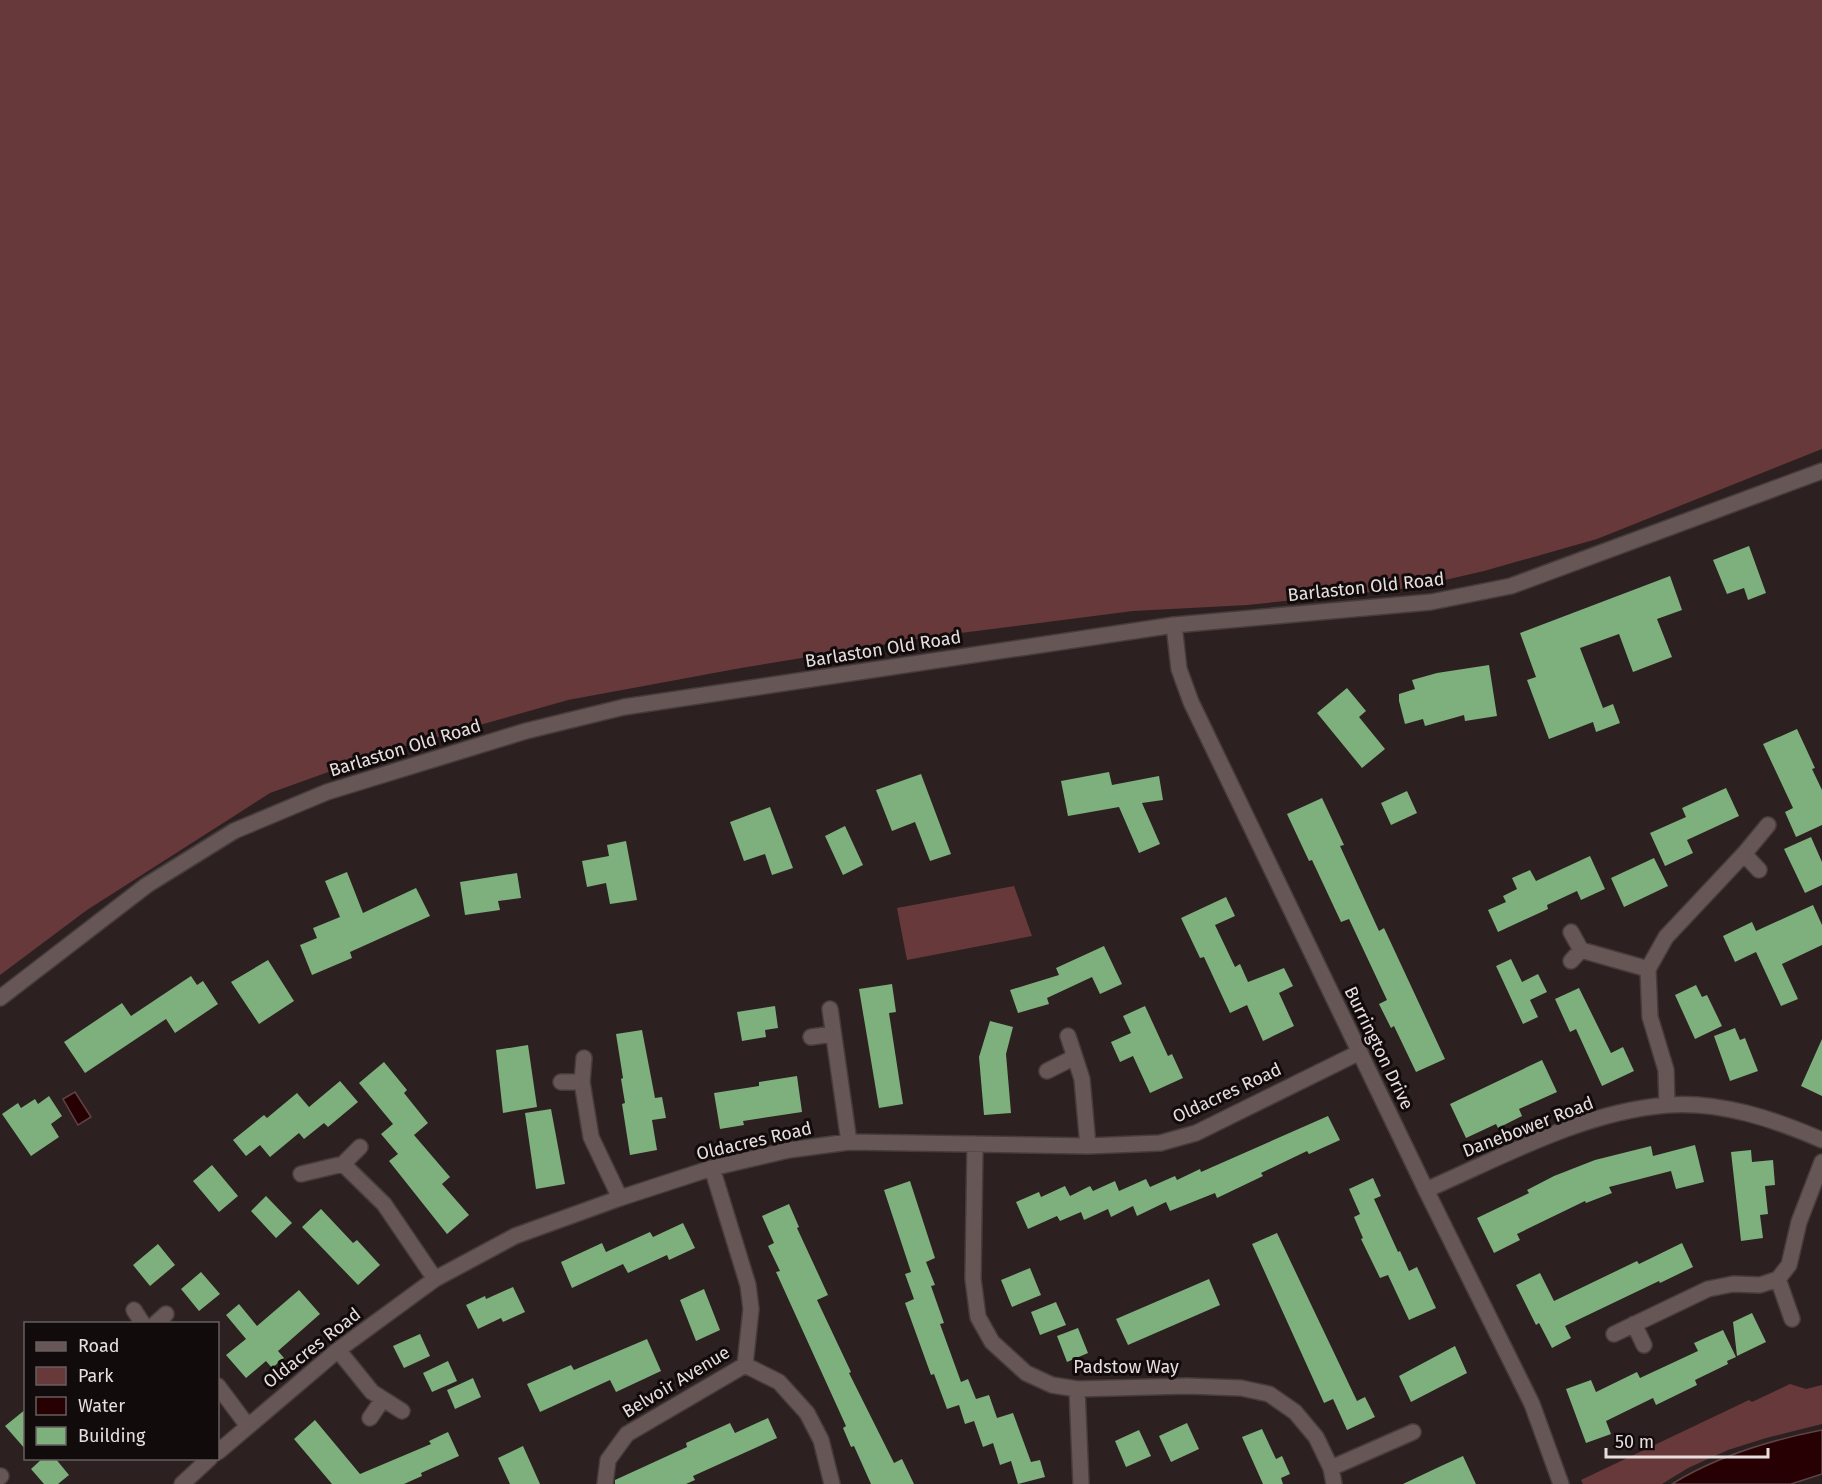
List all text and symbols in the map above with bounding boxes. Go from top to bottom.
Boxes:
street label: Barlaston Old Road [1286,568,1446,606]
street label: Barlaston Old Road [803,626,963,672]
street label: Barlaston Old Road [326,714,484,782]
street label: Burrington Drive [1340,983,1418,1113]
street label: Oldacres Road [1169,1058,1285,1128]
street label: Danebower Road [1459,1092,1597,1162]
street label: Oldacres Road [694,1117,814,1165]
street label: Oldacres Road [259,1303,365,1393]
legend [24,1322,219,1460]
text: Road [78,1335,120,1357]
street label: Belvoir Avenue [618,1341,734,1423]
street label: Padstow Way [1073,1356,1179,1378]
text: Park [78,1365,114,1387]
text: Water [78,1395,125,1417]
scale bar [1606,1421,1768,1459]
text: Building [78,1425,146,1447]
text: 50 m [1615,1431,1654,1453]

